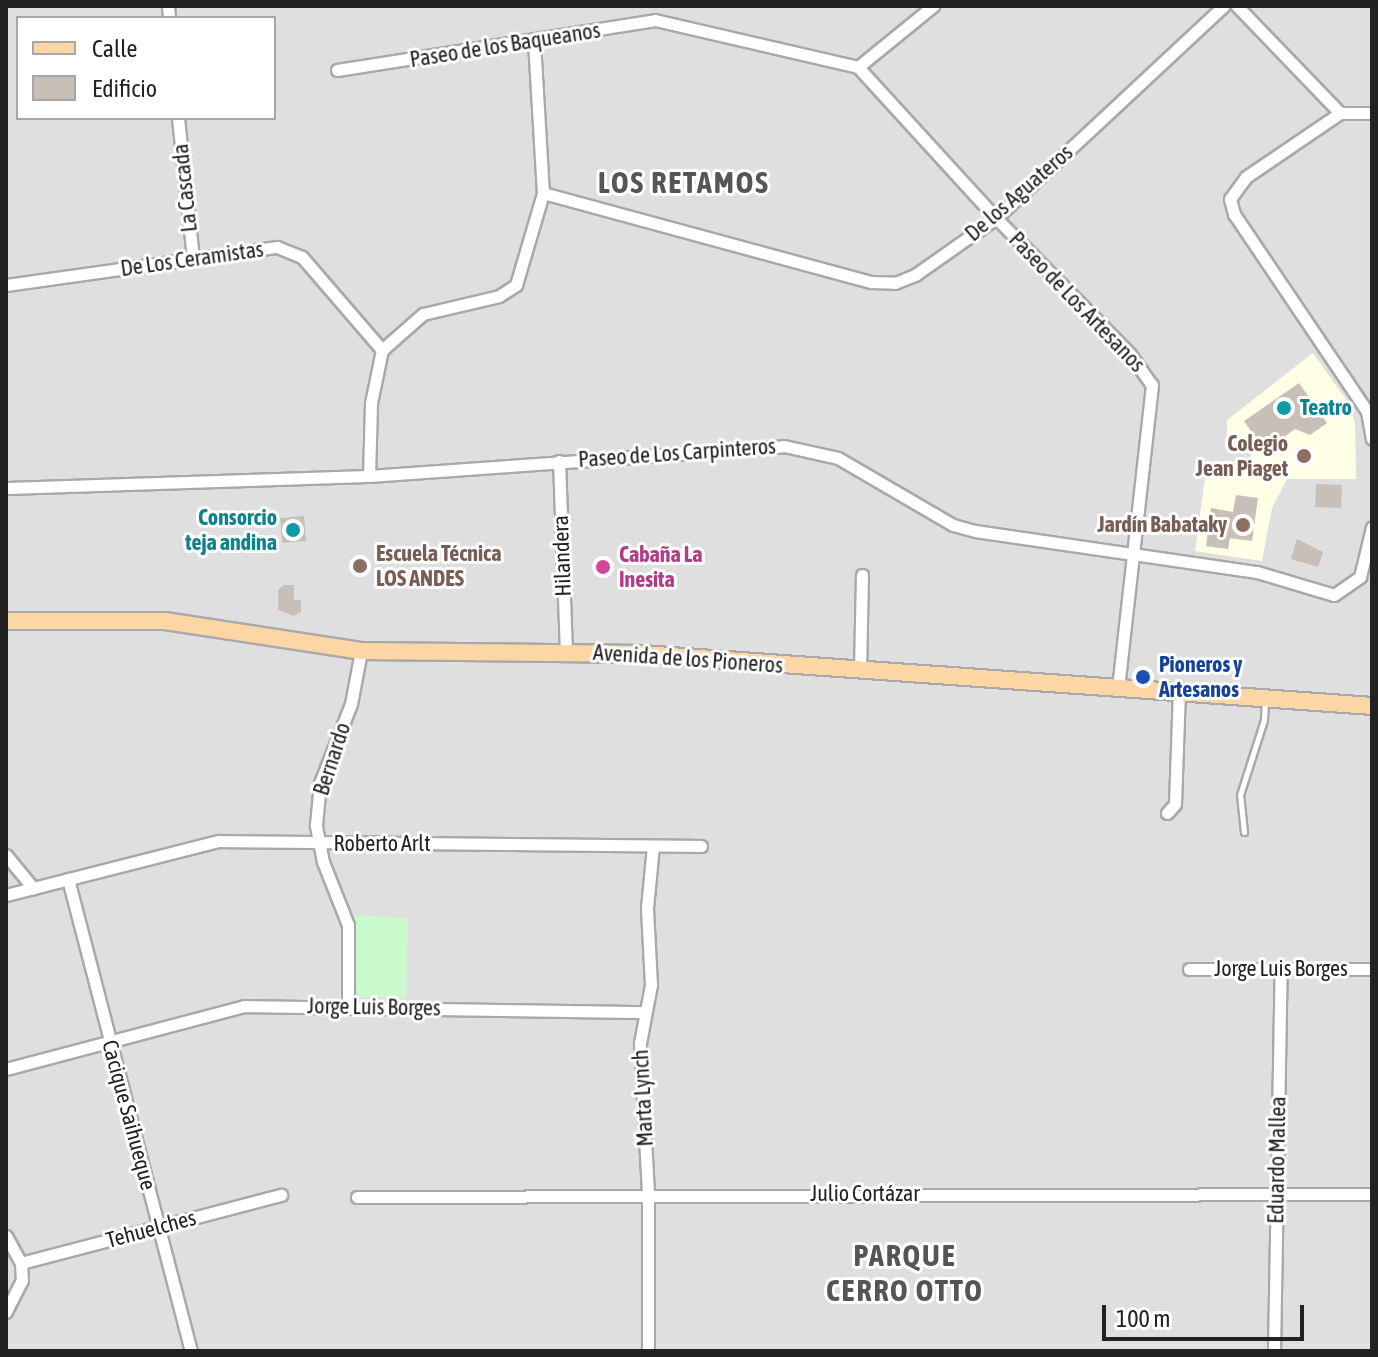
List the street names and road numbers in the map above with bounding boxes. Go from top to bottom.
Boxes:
street label: Paseo de los Baqueanos [408,17,602,73]
street label: De los Aguateros [960,139,1078,247]
street label: La Cascada [167,143,203,233]
street label: Paseo de Los Artesanos [1003,226,1151,378]
street label: De Los Ceramistas [119,236,265,282]
street label: Paseo de Los Carpinteros [577,433,777,473]
street label: Hilandera [547,515,577,597]
street label: Avenida de los Pioneros [592,639,784,679]
street label: Bernardo [308,719,356,799]
street label: Roberto Arlt [334,831,430,857]
street label: Jorge Luis Borges [1214,956,1348,982]
street label: Jorge Luis Borges [307,993,441,1021]
street label: Cacique Saihueque [96,1037,162,1193]
street label: Marta Lynch [627,1049,659,1147]
street label: Eduardo Mallea [1263,1096,1291,1224]
street label: Julio Cortázar [810,1181,920,1207]
street label: Tehuelches [103,1204,199,1254]

